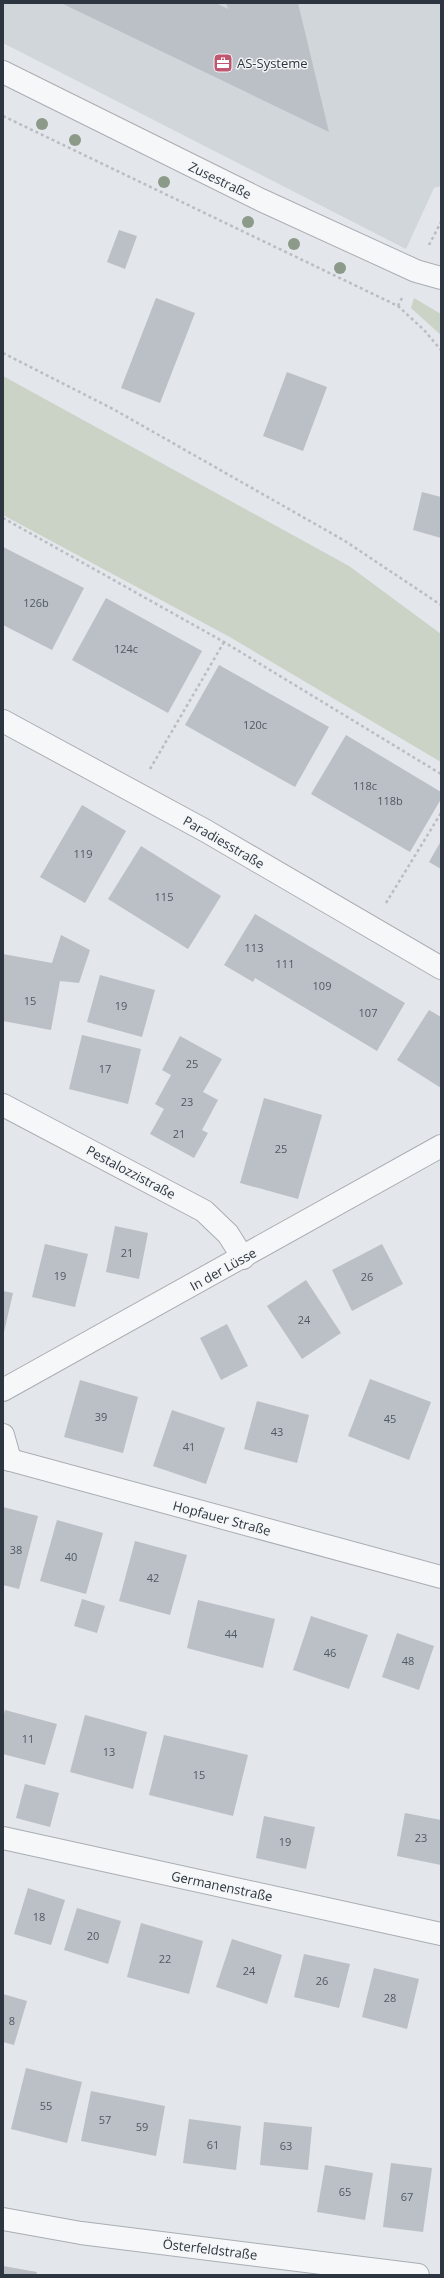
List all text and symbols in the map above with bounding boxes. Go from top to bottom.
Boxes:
office icon: AS-Systeme [212,52,234,74]
place label: AS-Systeme [237,54,308,72]
street label: Zusestraße [186,157,254,203]
house number: 126b [23,595,49,610]
house number: 124c [114,641,138,656]
house number: 120c [243,717,267,732]
house number: 118c [353,778,377,793]
house number: 118b [377,793,403,808]
street label: Paradiesstraße [180,811,268,873]
house number: 119 [74,846,92,861]
house number: 115 [155,889,173,904]
house number: 113 [245,940,263,955]
house number: 111 [276,956,294,971]
house number: 109 [313,978,331,993]
house number: 15 [24,993,36,1008]
house number: 19 [115,998,127,1013]
house number: 107 [359,1005,377,1020]
house number: 25 [186,1056,198,1071]
house number: 17 [99,1061,111,1076]
house number: 23 [181,1094,193,1109]
house number: 21 [173,1126,185,1141]
street label: Pestalozzistraße [83,1141,179,1203]
house number: 25 [275,1141,287,1156]
street label: In der Lüsse [187,1243,259,1295]
house number: 21 [121,1245,133,1260]
house number: 19 [54,1268,66,1283]
house number: 26 [361,1269,373,1284]
house number: 24 [298,1312,311,1327]
house number: 39 [95,1409,107,1424]
house number: 45 [384,1411,396,1426]
house number: 43 [271,1424,283,1439]
house number: 41 [183,1439,195,1454]
street label: Hopfauer Straße [171,1496,273,1540]
house number: 38 [10,1542,22,1557]
house number: 40 [65,1549,77,1564]
house number: 42 [147,1570,159,1585]
house number: 44 [225,1626,238,1641]
house number: 46 [324,1645,336,1660]
house number: 48 [402,1653,414,1668]
house number: 11 [22,1731,34,1746]
house number: 13 [103,1744,115,1759]
house number: 15 [193,1767,205,1782]
house number: 23 [415,1830,427,1845]
house number: 19 [279,1834,291,1849]
street label: Germanenstraße [170,1866,274,1906]
house number: 18 [33,1909,45,1924]
house number: 20 [87,1928,99,1943]
house number: 22 [159,1951,171,1966]
house number: 24 [243,1963,256,1978]
house number: 26 [316,1973,328,1988]
house number: 28 [384,1990,396,2005]
house number: 8 [9,2013,15,2028]
house number: 55 [40,2098,52,2113]
house number: 57 [99,2112,111,2127]
house number: 59 [136,2119,148,2134]
house number: 61 [207,2137,219,2152]
house number: 63 [280,2138,292,2153]
house number: 65 [339,2184,351,2199]
house number: 67 [401,2189,413,2204]
street label: Österfeldstraße [162,2234,258,2264]

